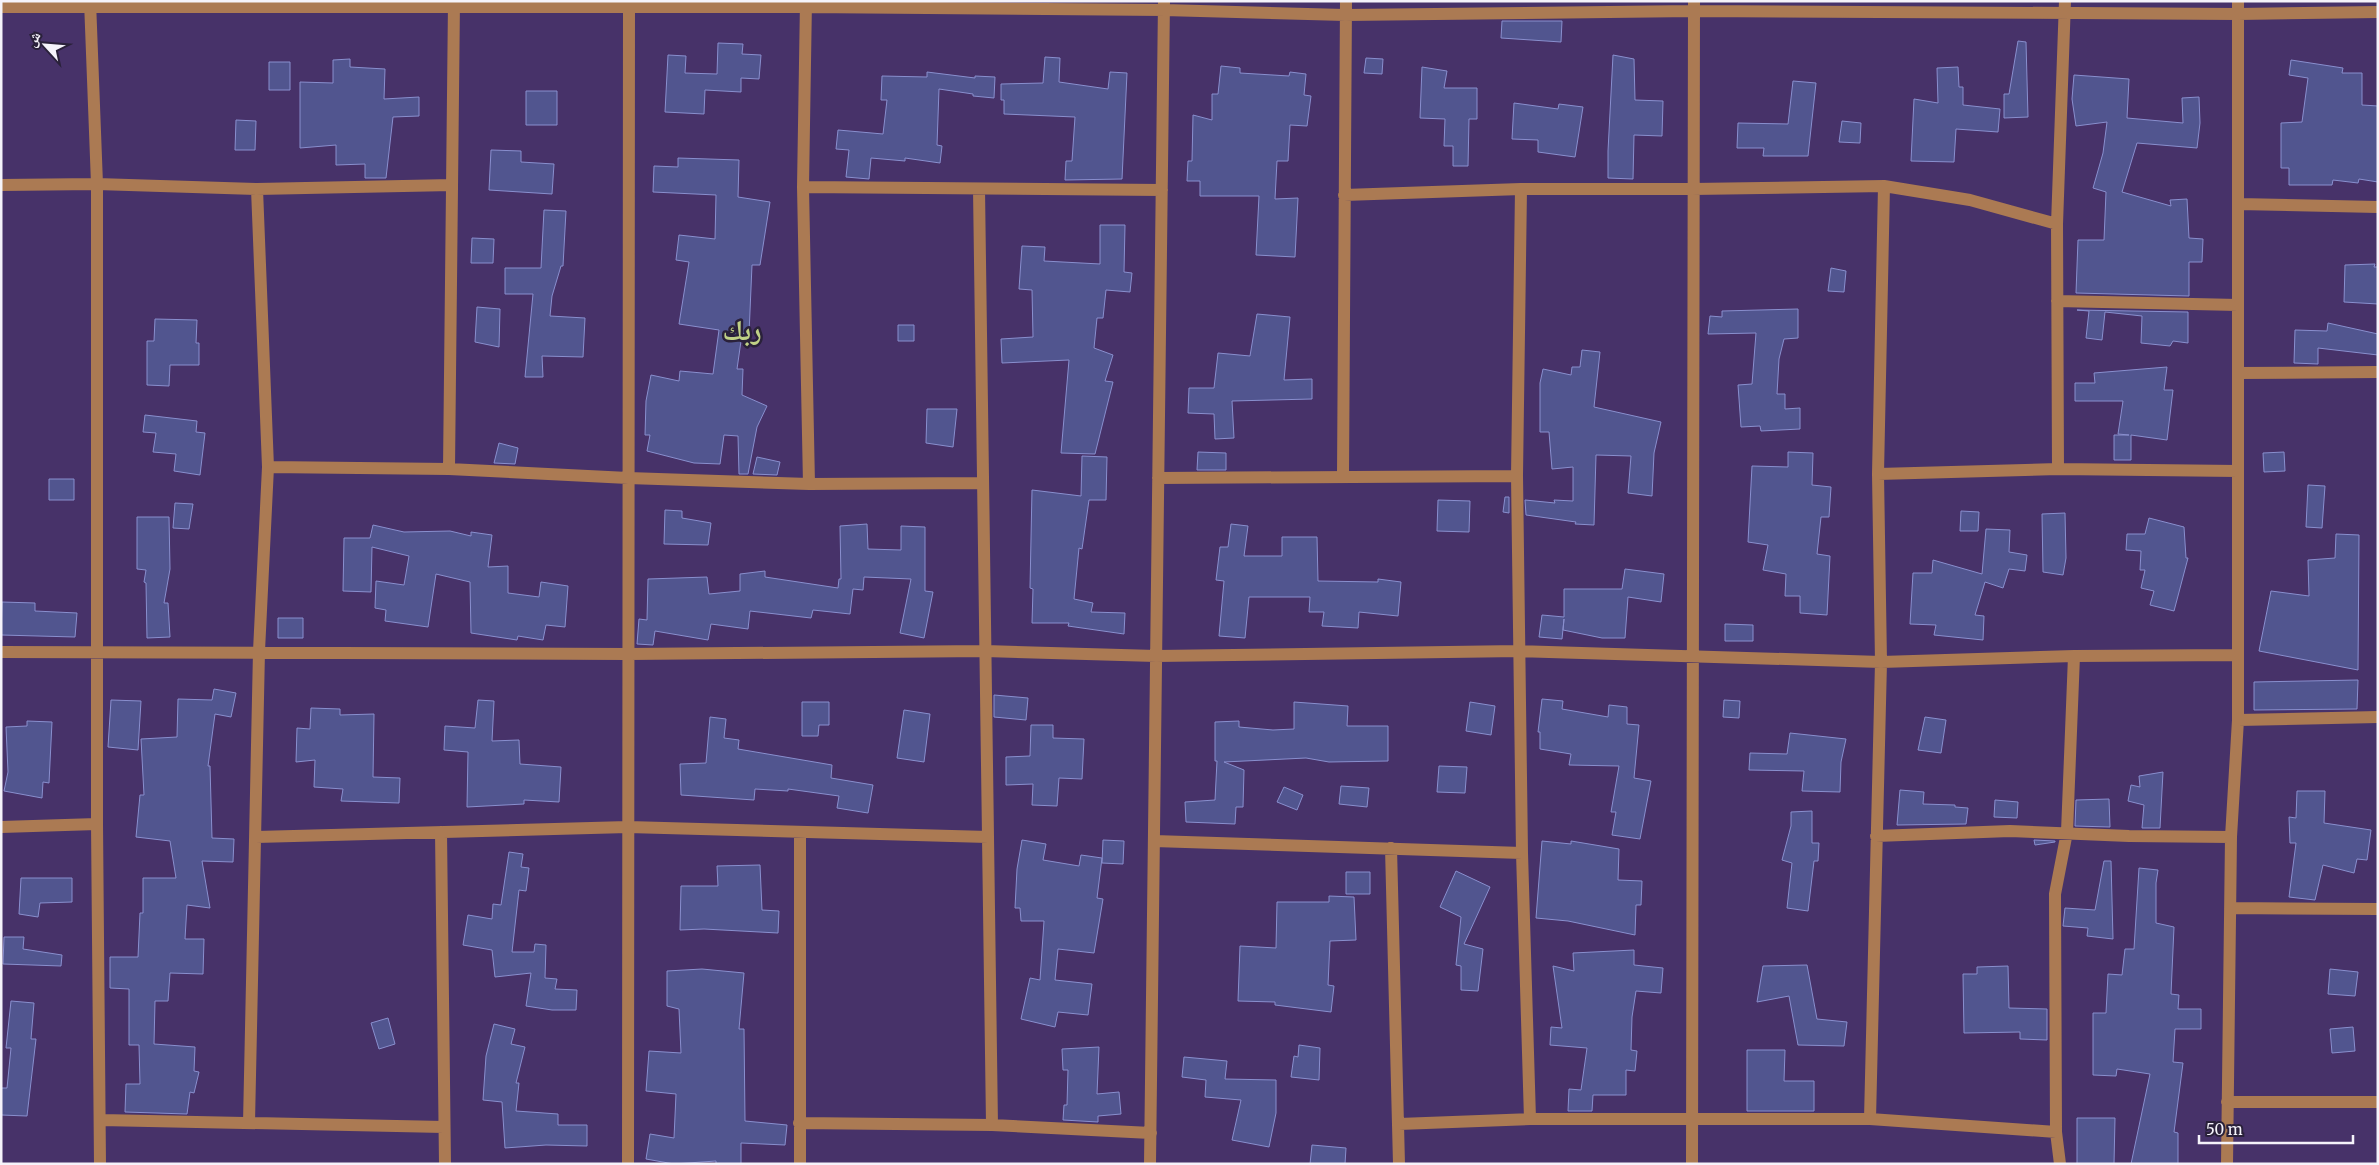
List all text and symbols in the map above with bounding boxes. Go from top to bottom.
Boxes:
north arrow [20,20,70,70]
text: ش [22,29,45,50]
district label: ربك [722,312,762,348]
scale bar [2199,1112,2353,1144]
text: 50 m [2206,1120,2243,1139]

